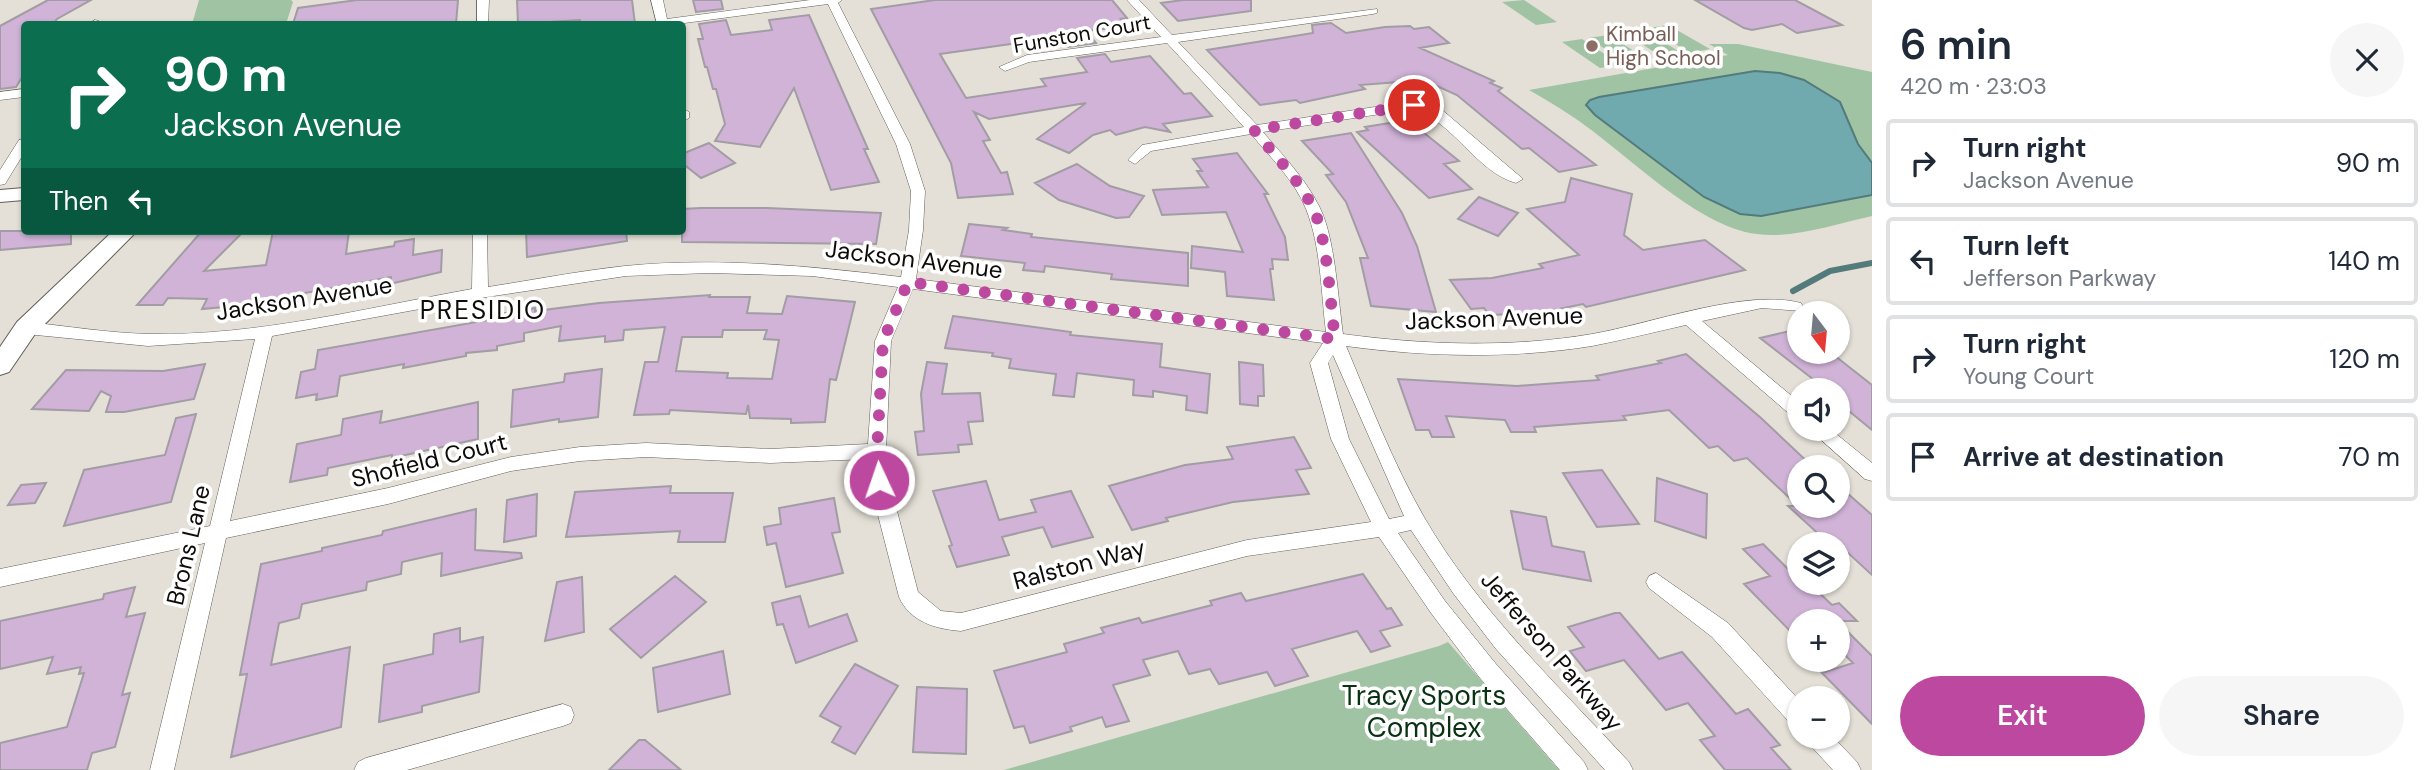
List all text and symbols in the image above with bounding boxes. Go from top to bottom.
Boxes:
street label: Funston Court [1011,8,1153,60]
text: 6 min [1900,17,2012,72]
place label: Kimball High School [1606,20,1721,72]
button: close [2330,23,2404,97]
marker: Kimball High School [1584,38,1600,54]
text: 90 m [164,42,287,106]
icon: right [49,49,140,140]
text: 420 m · 23:03 [1900,71,2047,101]
pin [1384,75,1444,135]
icon: arrive [1395,86,1433,124]
text: Jackson Avenue [164,104,402,146]
text: Turn right [1963,131,2087,165]
icon: right [1904,144,1942,182]
text: 90 m [2336,146,2400,180]
text: Jackson Avenue [1963,165,2134,195]
icon: left [122,182,160,220]
text: Then [49,184,108,218]
text: Turn left [1963,229,2070,263]
street label: Jackson Avenue [824,233,1004,285]
icon: left [1904,242,1942,280]
text: 140 m [2328,244,2400,278]
text: Jefferson Parkway [1963,263,2156,293]
street label: Jackson Avenue [214,269,394,327]
district label: PRESIDIO [420,293,546,327]
street label: Jackson Avenue [1404,299,1584,337]
north arrow [1787,301,1850,364]
map controls [1787,301,1850,749]
text: Turn right [1963,327,2087,361]
icon: right [1904,340,1942,378]
text: 120 m [2329,342,2400,376]
text: Young Court [1963,361,2094,391]
button: sound [1787,378,1850,441]
street label: Shofield Court [348,426,510,494]
icon: arrive [1904,438,1942,476]
text: Arrive at destination [1963,440,2224,474]
text: 70 m [2339,440,2400,474]
position arrow [842,443,916,517]
button: search [1787,455,1850,518]
street label: Brons Lane [159,482,217,608]
street label: Ralston Way [1010,532,1148,596]
button: layers [1787,532,1850,595]
street label: Jefferson Parkway [1474,565,1630,737]
button: + [1787,609,1850,672]
button: Exit [1900,676,2145,756]
button: Share [2159,676,2404,756]
park label: Tracy Sports Complex [1342,677,1506,746]
button: − [1787,686,1850,749]

